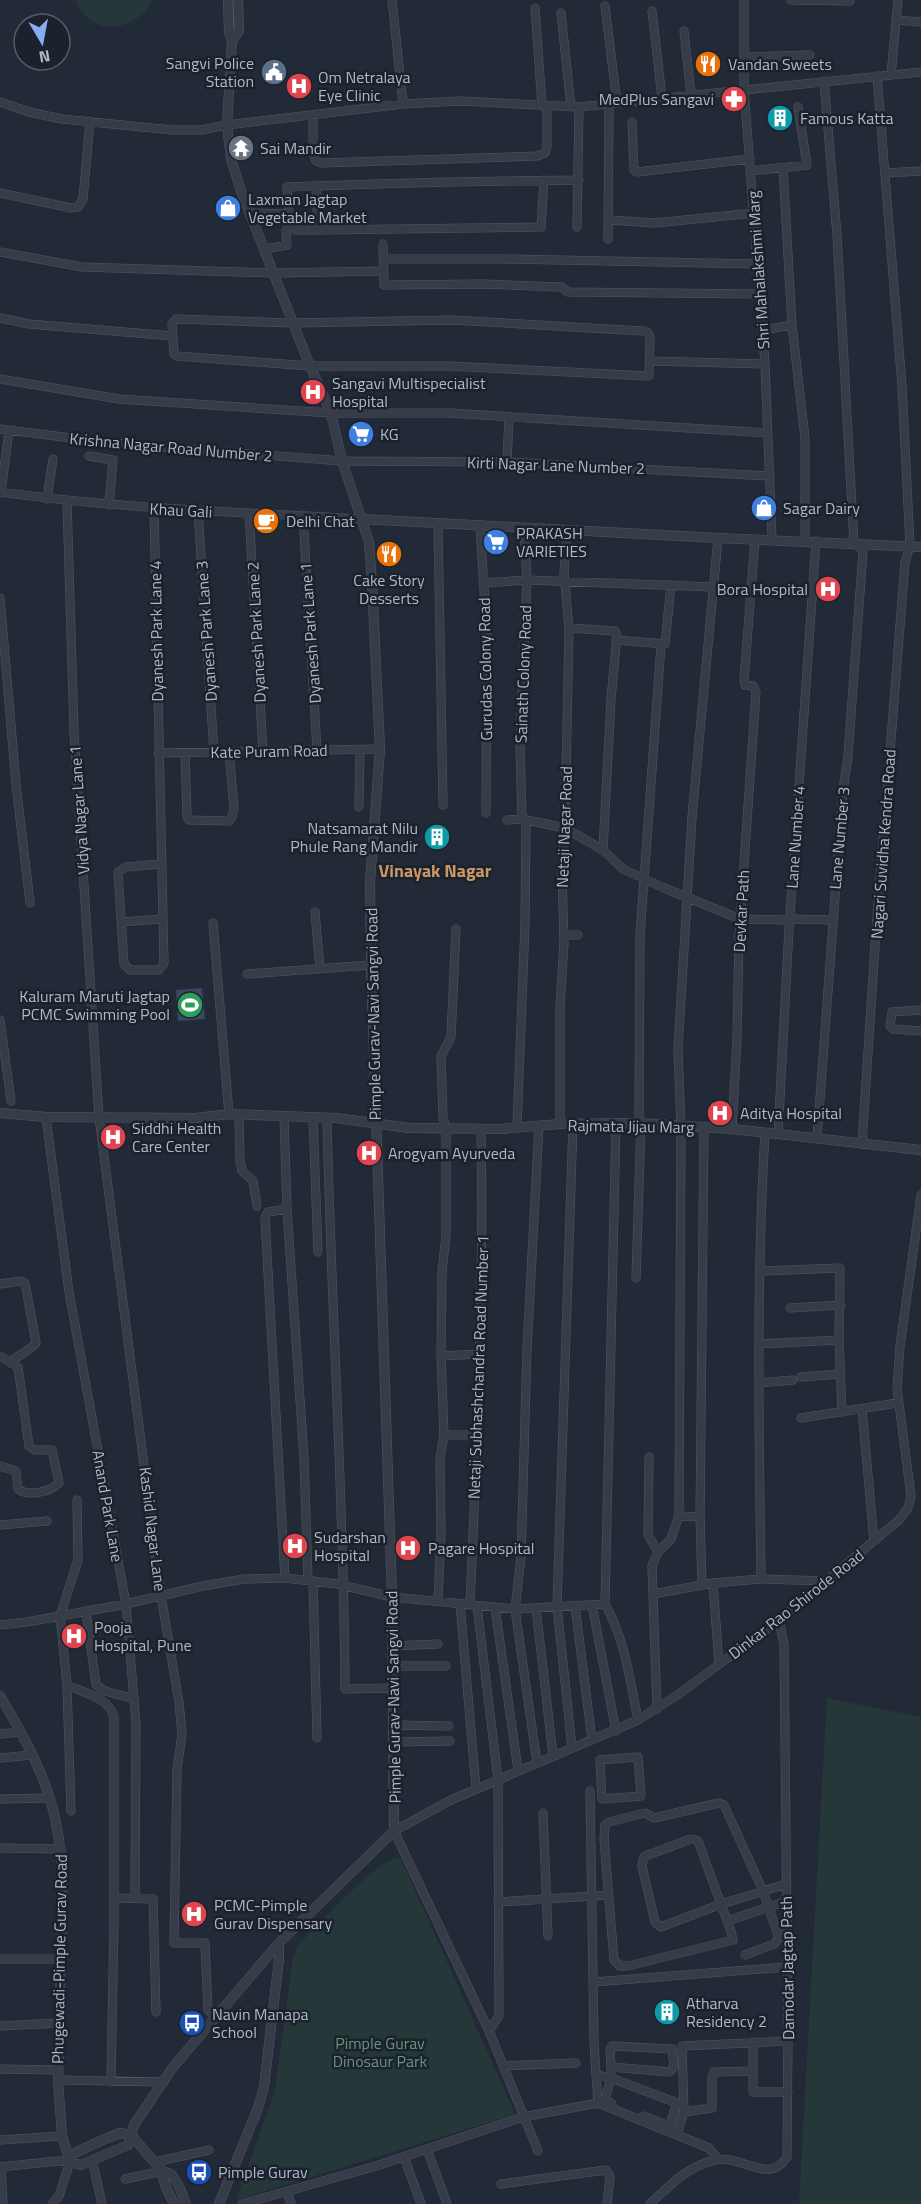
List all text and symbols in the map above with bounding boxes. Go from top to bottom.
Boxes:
north arrow [12,12,72,72]
text: N [37,44,52,70]
restaurant icon: Vandan Sweets [693,49,723,79]
place label: Sangvi Police Station [166,51,254,93]
place label: Vandan Sweets [728,52,832,76]
public building icon: Sangvi Police Station [259,57,289,87]
place label: Om Netralaya Eye Clinic [318,65,411,107]
hospital icon: Om Netralaya Eye Clinic [284,71,314,101]
pharmacy icon: MedPlus Sangavi [719,84,749,114]
place label: MedPlus Sangavi [599,87,714,111]
building icon: Famous Katta [765,103,795,133]
place label: Famous Katta [800,106,894,130]
temple icon: Sai Mandir [226,133,256,163]
place label: Sai Mandir [260,136,332,160]
place label: Laxman Jagtap Vegetable Market [248,187,367,229]
street label: Shri Mahalakshmi Marg [740,190,776,350]
shop icon: Laxman Jagtap Vegetable Market [213,193,243,223]
place label: Sangavi Multispecialist Hospital [332,371,486,413]
hospital icon: Sangavi Multispecialist Hospital [298,377,328,407]
supermarket icon: KG [346,419,376,449]
place label: KG [380,422,399,446]
street label: Krishna Nagar Road Number 2 [68,426,274,468]
street label: Kirti Nagar Lane Number 2 [467,450,645,480]
shop icon: Sagar Dairy [749,493,779,523]
street label: Khau Gali [149,496,213,524]
place label: Sagar Dairy [783,496,860,520]
cafe icon: Delhi Chat [251,506,281,536]
place label: Delhi Chat [286,509,355,533]
place label: PRAKASH VARIETIES [516,521,587,563]
supermarket icon: PRAKASH VARIETIES [481,527,511,557]
restaurant icon: Cake Story Desserts [374,539,404,569]
street label: Dyanesh Park Lane 4 [143,560,169,702]
street label: Dyanesh Park Lane 3 [189,560,223,702]
street label: Dyanesh Park Lane 2 [240,561,272,703]
street label: Dyanesh Park Lane 1 [293,562,327,704]
place label: Cake Story Desserts [353,568,425,610]
hospital icon: Bora Hospital [813,574,843,604]
place label: Bora Hospital [717,577,808,601]
street label: Gurudas Colony Road [472,597,498,741]
street label: Sainath Colony Road [509,605,537,743]
street label: Kate Puram Road [210,738,328,764]
street label: Vidya Nagar Lane 1 [63,745,95,875]
street label: Nagari Suvidha Kendra Road [864,748,902,940]
street label: Netaji Nagar Road [550,766,578,888]
street label: Lane Number 4 [779,785,811,889]
street label: Lane Number 3 [823,786,855,890]
place label: Natsamarat Nilu Phule Rang Mandir [290,816,418,858]
building icon: Natsamarat Nilu Phule Rang Mandir [422,822,452,852]
district label: Vinayak Nagar [379,857,492,884]
street label: Devkar Path [727,869,755,953]
street label: Pimple Gurav-Navi Sangvi Road [359,907,387,1121]
place label: Kaluram Maruti Jagtap PCMC Swimming Pool [19,984,170,1026]
sports icon: Kaluram Maruti Jagtap PCMC Swimming Pool [175,990,205,1020]
hospital icon: Aditya Hospital [705,1098,735,1128]
place label: Aditya Hospital [740,1101,842,1125]
street label: Rajmata Jijau Marg [567,1113,695,1139]
place label: Siddhi Health Care Center [132,1116,221,1158]
hospital icon: Siddhi Health Care Center [98,1122,128,1152]
hospital icon: Arogyam Ayurveda [354,1138,384,1168]
place label: Arogyam Ayurveda [388,1141,515,1165]
street label: Netaji Subhashchandra Road Number 1 [461,1235,495,1499]
street label: Anand Park Lane [86,1448,130,1564]
street label: Kashid Nagar Lane [133,1465,173,1593]
place label: Sudarshan Hospital [314,1525,386,1567]
hospital icon: Sudarshan Hospital [280,1531,310,1561]
hospital icon: Pagare Hospital [393,1533,423,1563]
place label: Pagare Hospital [428,1536,535,1560]
street label: Dinkar Rao Shirode Road [723,1543,869,1665]
street label: Pimple Gurav-Navi Sangvi Road [379,1590,407,1804]
place label: Pooja Hospital, Pune [94,1615,192,1657]
hospital icon: Pooja Hospital, Pune [59,1621,89,1651]
street label: Phugewadi-Pimple Gurav Road [45,1854,73,2064]
place label: PCMC-Pimple Gurav Dispensary [214,1893,332,1935]
street label: Damodar Jagtap Path [774,1896,800,2040]
hospital icon: PCMC-Pimple Gurav Dispensary [179,1899,209,1929]
place label: Atharva Residency 2 [686,1991,767,2033]
building icon: Atharva Residency 2 [652,1997,682,2027]
place label: Navin Manapa School [212,2002,309,2044]
bus stop icon: Navin Manapa School [177,2008,207,2038]
park label: Pimple Gurav Dinosaur Park [333,2031,428,2073]
bus stop icon: Pimple Gurav [184,2157,214,2187]
place label: Pimple Gurav [218,2160,308,2184]

